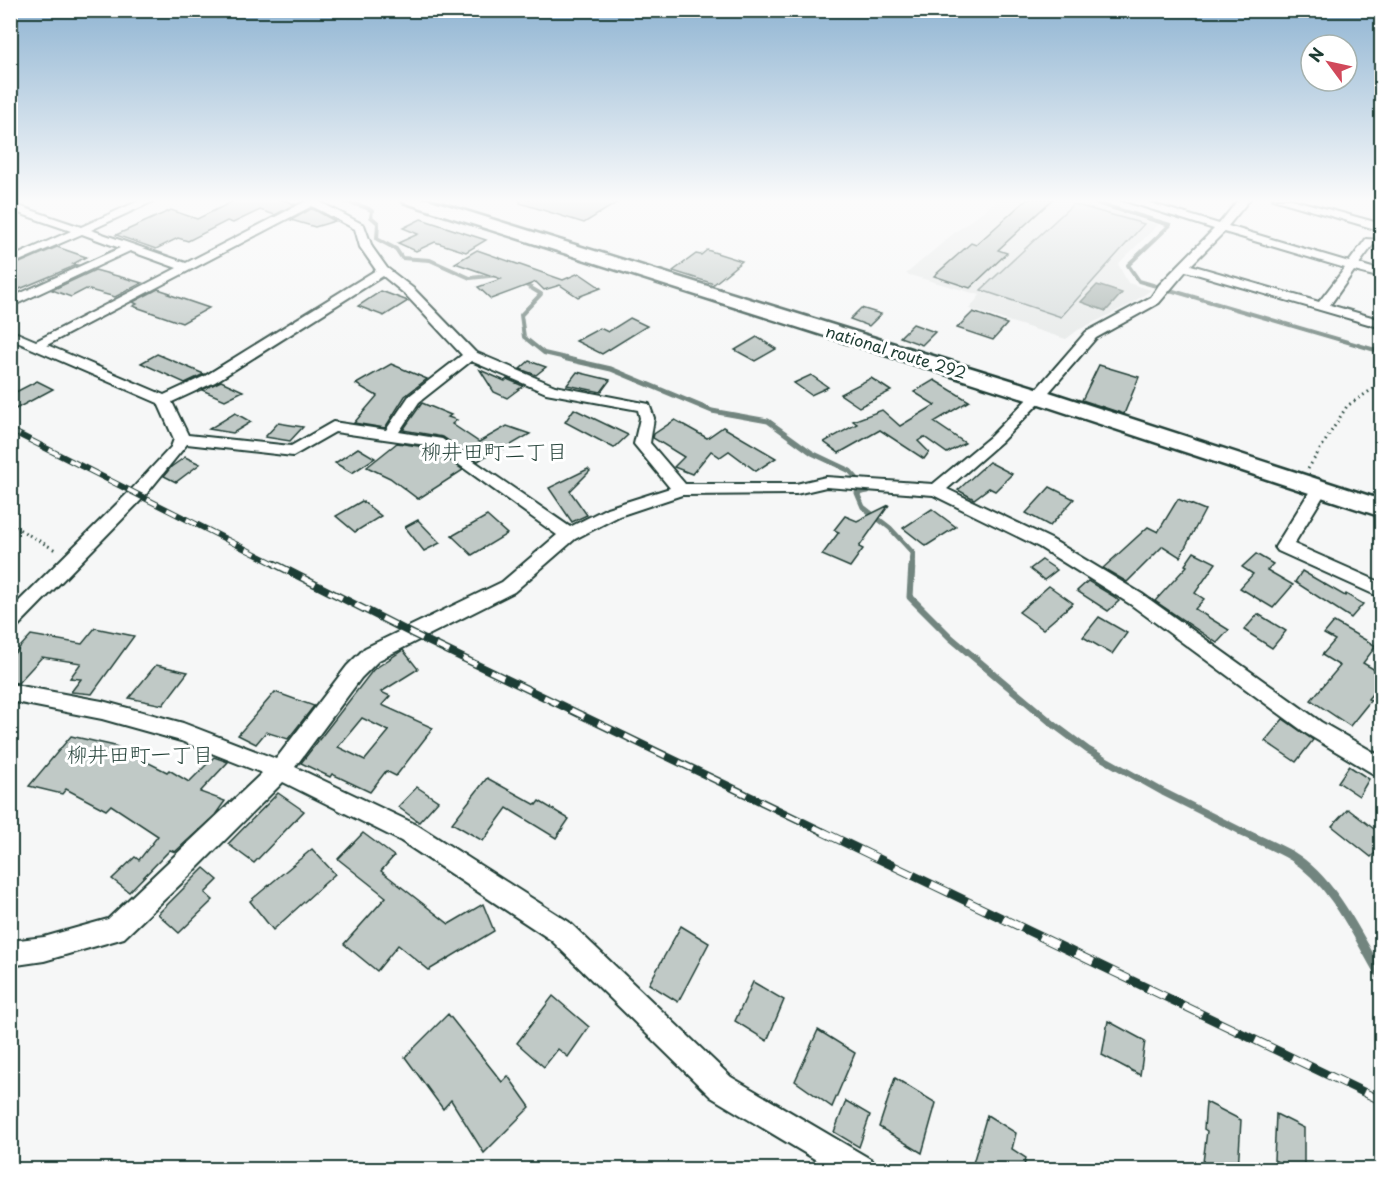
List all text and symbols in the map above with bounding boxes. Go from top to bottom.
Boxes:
north arrow [1299,33,1359,93]
text: N [1302,42,1329,66]
street label: national route 292 [823,318,970,384]
district label: 柳井田町二丁目 [421,434,568,466]
district label: 柳井田町一丁目 [67,737,214,769]

